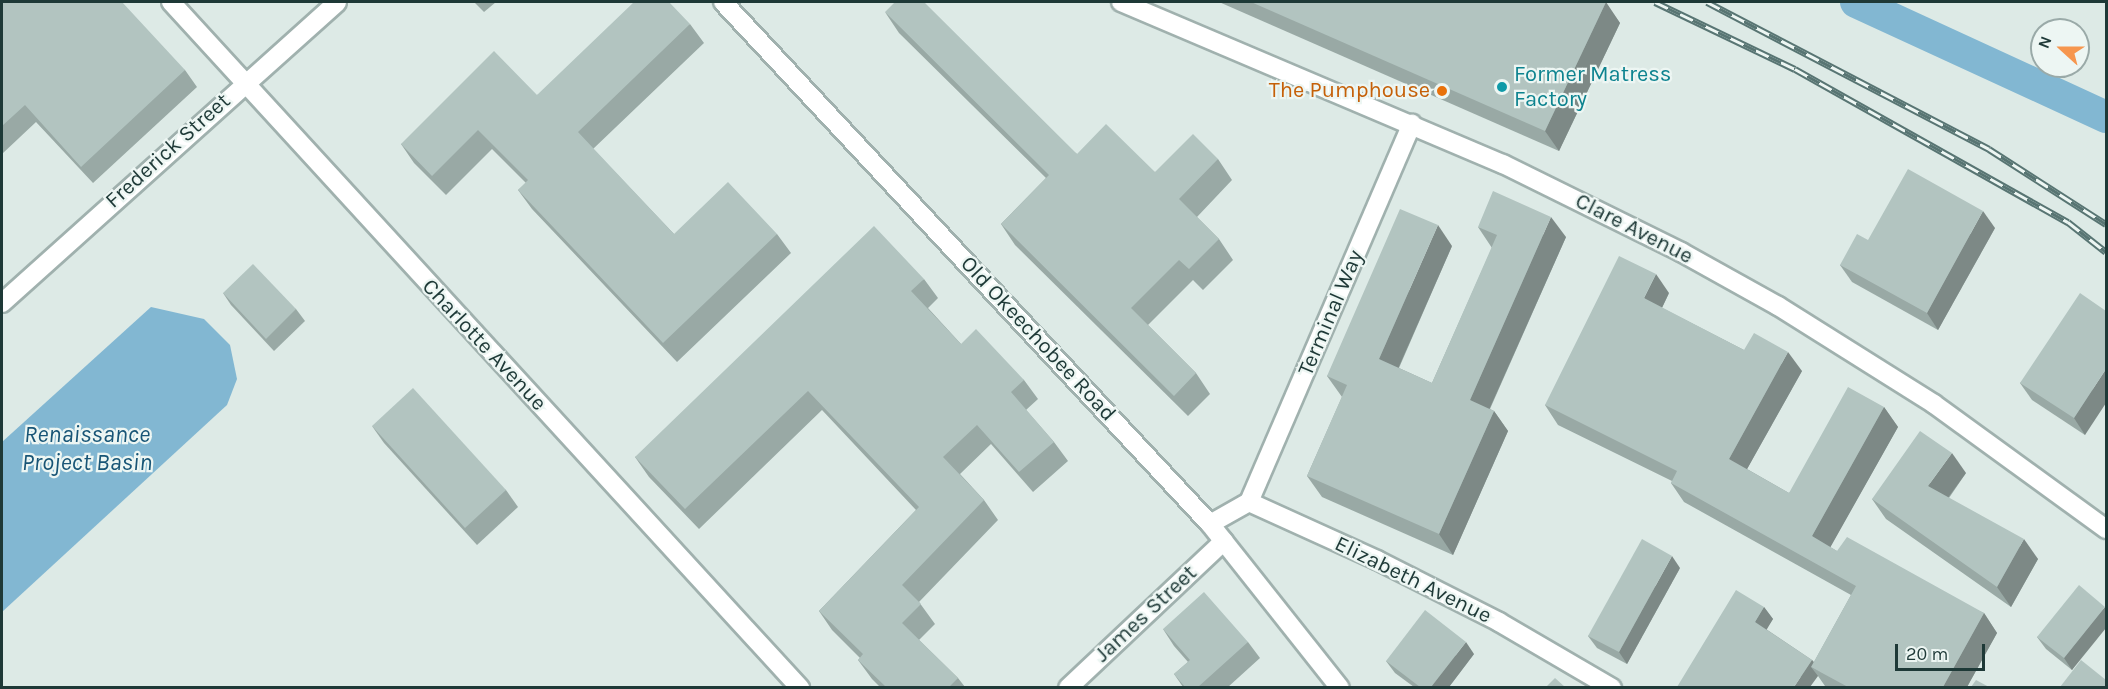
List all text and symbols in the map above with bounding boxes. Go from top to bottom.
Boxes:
north arrow [2030,18,2090,78]
text: N [2034,33,2056,51]
place label: Former Matress Factory [1514,61,1671,112]
place label: The Pumphouse [1269,78,1430,104]
marker: Former Matress Factory [1495,80,1509,94]
marker: The Pumphouse [1435,84,1449,98]
street label: Frederick Street [100,88,236,214]
street label: Clare Avenue [1571,188,1697,270]
street label: Terminal Way [1293,246,1369,380]
street label: Old Okeechobee Road [955,251,1121,427]
street label: Charlotte Avenue [416,274,552,416]
water label: Renaissance Project Basin [22,421,152,477]
street label: Elizabeth Avenue [1330,531,1496,629]
street label: James Street [1089,560,1203,668]
scale bar [1898,632,1988,670]
text: 20 m [1906,643,1948,665]

